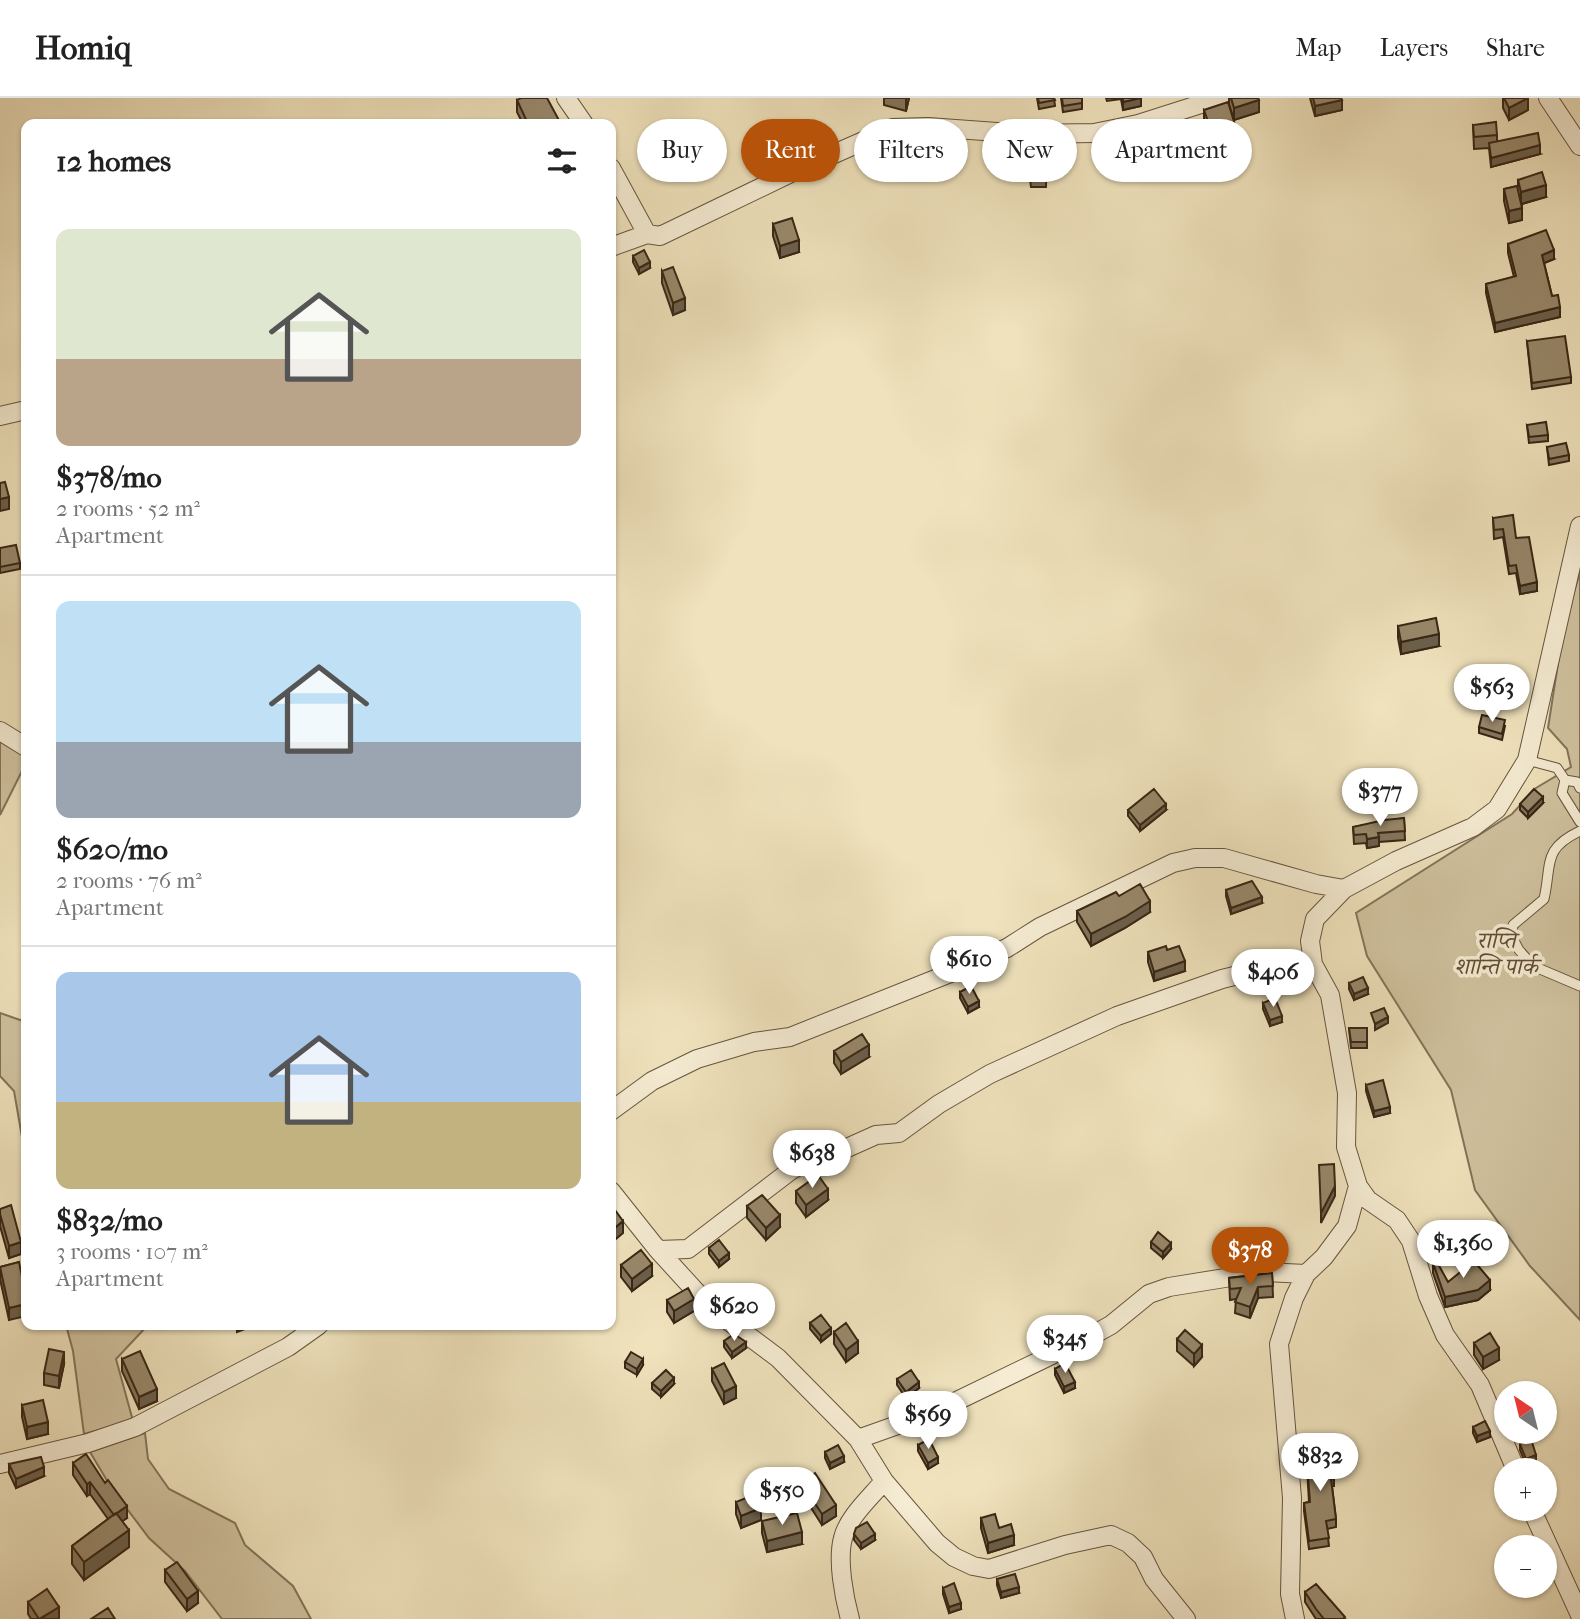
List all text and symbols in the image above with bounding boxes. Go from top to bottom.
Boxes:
text: Homiq [35,29,131,68]
text: Map [1296,34,1342,62]
text: Layers [1380,34,1448,62]
text: Share [1486,34,1545,62]
chip: Buy [637,119,727,182]
chip: Rent [741,119,840,182]
chip: Filters [854,119,968,182]
chip: New [982,119,1077,182]
chip: Apartment [1091,119,1252,182]
icon: filters [543,142,581,180]
text: 12 homes [56,144,171,179]
icon: home [256,274,382,400]
text: $378/mo [56,460,162,495]
text: 2 rooms · 52 m² [56,495,200,522]
text: Apartment [56,522,164,549]
icon: home [256,646,382,772]
pin: $563 [1451,664,1533,724]
text: $563 [1470,673,1514,700]
pin: $377 [1339,768,1421,828]
text: $377 [1358,777,1402,804]
text: $620/mo [56,832,168,867]
text: 2 rooms · 76 m² [56,867,202,894]
text: Apartment [56,894,164,921]
park label: राप्ति शान्ति पार्क [1454,927,1543,980]
pin: $610 [928,936,1010,996]
text: $610 [946,945,992,972]
pin: $406 [1232,950,1314,1009]
text: $406 [1247,958,1299,985]
icon: home [256,1017,382,1143]
pin: $638 [771,1130,853,1190]
text: $638 [789,1139,835,1166]
text: $832/mo [56,1203,163,1238]
pin: $1,360 [1406,1220,1520,1280]
pin: $378 [1209,1228,1291,1287]
text: $1,360 [1433,1229,1493,1256]
text: $378 [1228,1236,1272,1263]
text: 3 rooms · 107 m² [56,1238,208,1265]
text: Apartment [56,1265,164,1292]
pin: $620 [693,1284,775,1343]
text: $620 [709,1292,759,1319]
pin: $345 [1024,1316,1106,1375]
text: $345 [1042,1324,1088,1351]
north arrow [1494,1381,1558,1444]
map controls [1494,1381,1557,1598]
pin: $569 [887,1392,969,1451]
text: $569 [904,1400,952,1427]
pin: $832 [1279,1434,1361,1493]
text: $832 [1297,1442,1343,1469]
button: + [1494,1458,1557,1521]
pin: $550 [741,1468,823,1527]
text: $550 [759,1476,805,1503]
button: − [1494,1535,1557,1598]

